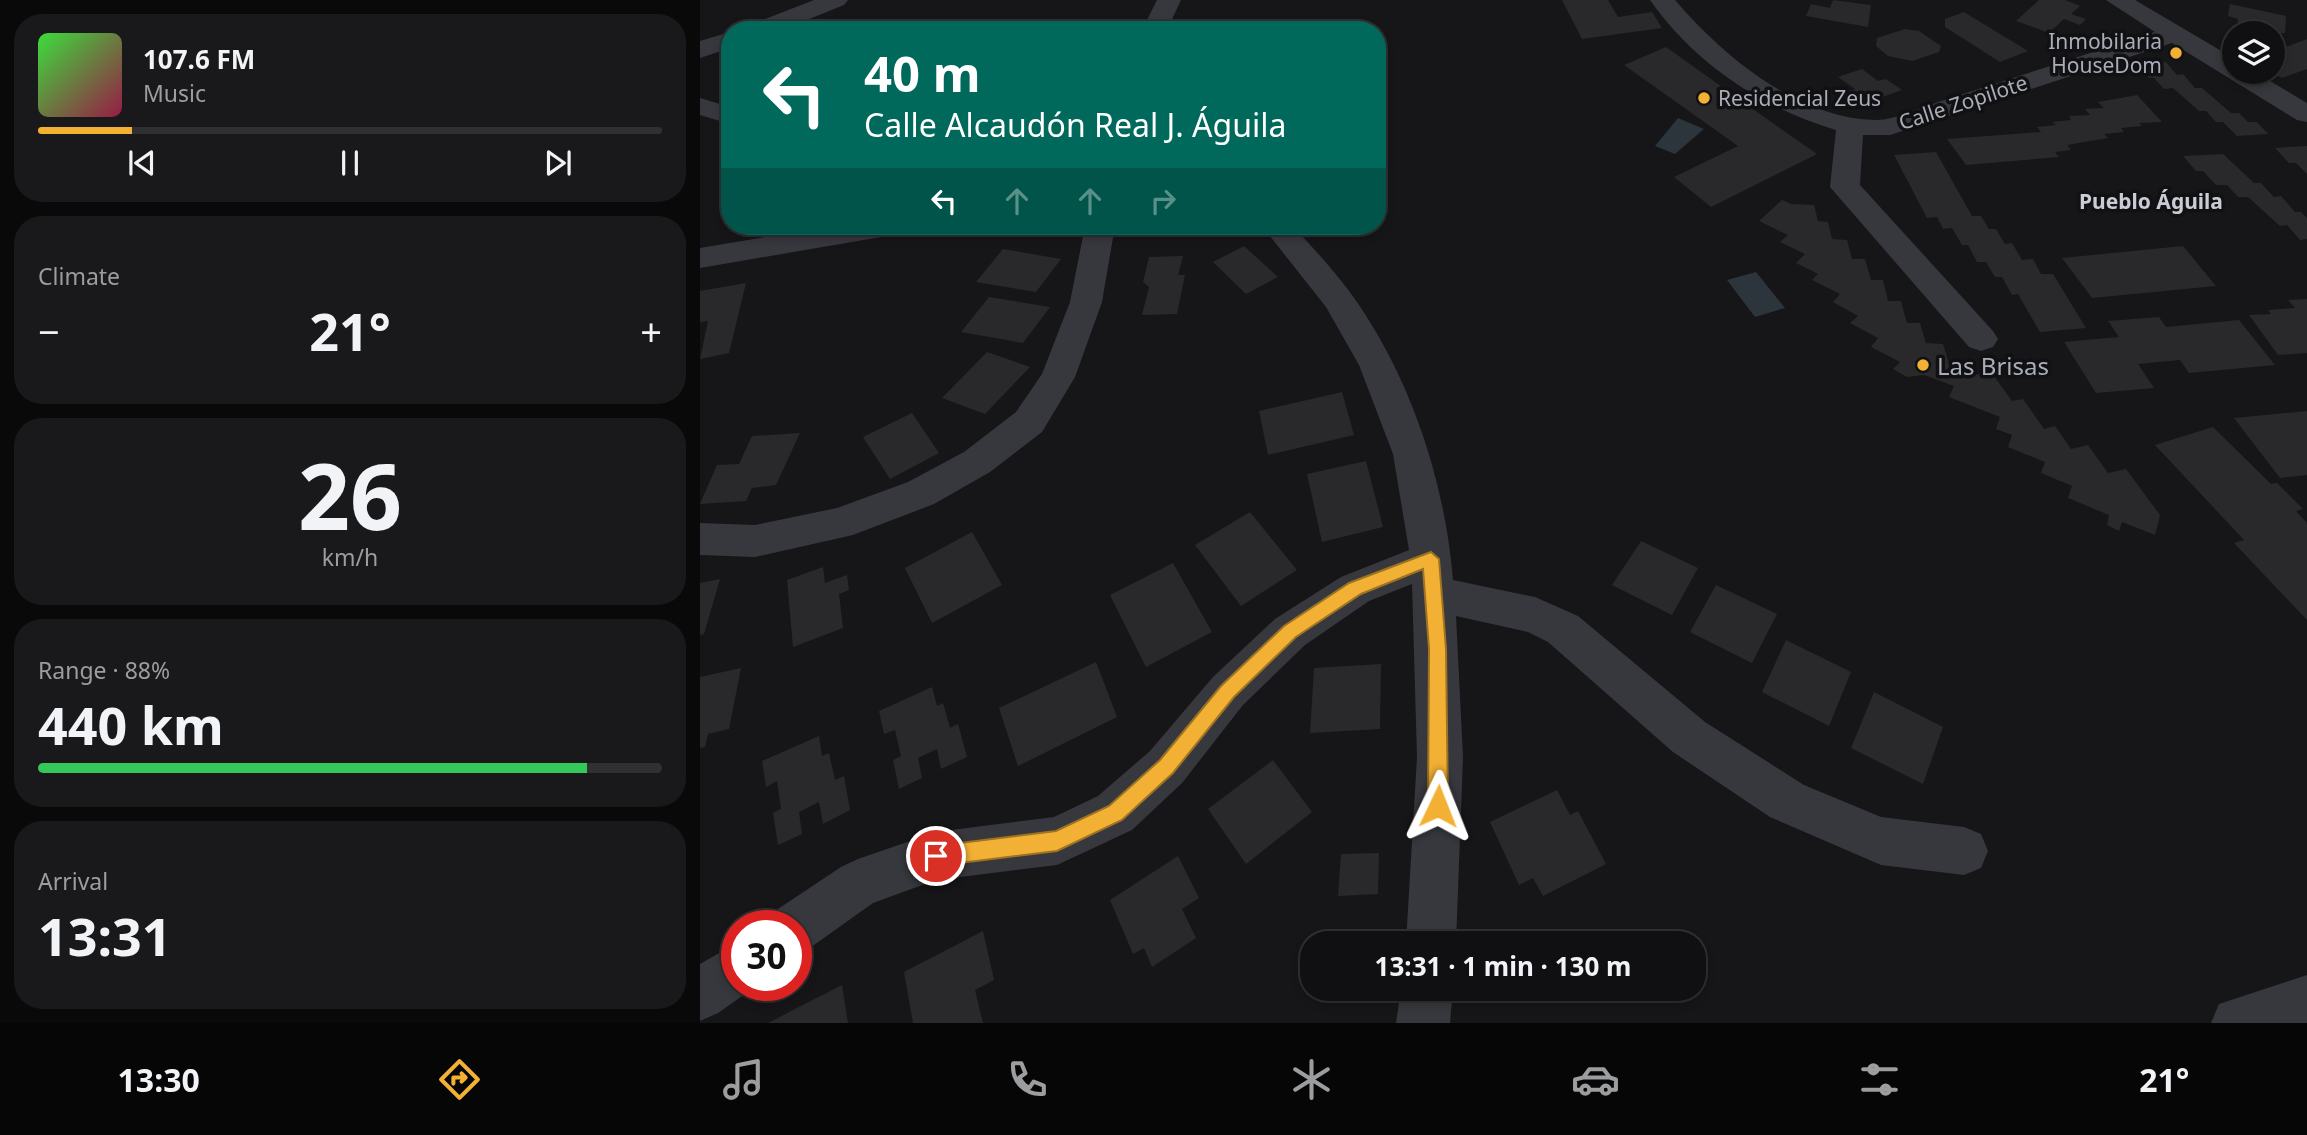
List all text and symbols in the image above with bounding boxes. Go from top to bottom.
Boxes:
map controls [2222,21,2285,84]
button: layers [2222,21,2285,84]
place label: Inmobilaria HouseDom [2048,27,2162,79]
text: 40 m [864,40,981,106]
text: 107.6 FM [143,41,255,77]
marker: Inmobilaria HouseDom [2168,45,2184,61]
icon: left [749,49,840,140]
street label: Calle Zopilote [1895,68,2031,136]
text: Music [143,77,206,109]
place label: Residencial Zeus [1718,84,1881,112]
marker: Residencial Zeus [1696,90,1712,106]
text: Calle Alcaudón Real J. Águila [864,103,1286,146]
icon: previous [123,144,161,182]
icon: pause [331,144,369,182]
icon: next [539,144,577,182]
icon: left [925,182,963,220]
icon: ahead [998,182,1036,220]
icon: ahead [1071,182,1109,220]
icon: right [1144,182,1182,220]
district label: Pueblo Águila [2079,187,2223,215]
text: Climate [38,260,120,292]
text: 21° [309,295,391,366]
text: − [38,305,60,357]
text: + [640,305,662,357]
place label: Las Brisas [1937,349,2049,382]
marker: Las Brisas [1915,357,1931,373]
text: 26 [298,433,402,557]
text: km/h [322,541,378,573]
text: Range · 88% [38,654,170,686]
text: 440 km [38,689,224,760]
position arrow [1401,769,1475,843]
pin [906,826,966,886]
icon: arrive [917,837,955,875]
text: Arrival [38,865,108,897]
text: 13:31 [38,900,172,971]
speed limit sign: 30 [721,910,812,1001]
text: 13:31 · 1 min · 130 m [1375,948,1631,984]
icon: directions [435,1055,484,1104]
icon: music [719,1055,768,1104]
icon: phone [1003,1055,1052,1104]
icon: climate [1287,1055,1336,1104]
icon: car [1571,1055,1620,1104]
icon: filters [1855,1055,1904,1104]
text: 13:30 [118,1058,200,1101]
text: 21° [2139,1058,2189,1101]

